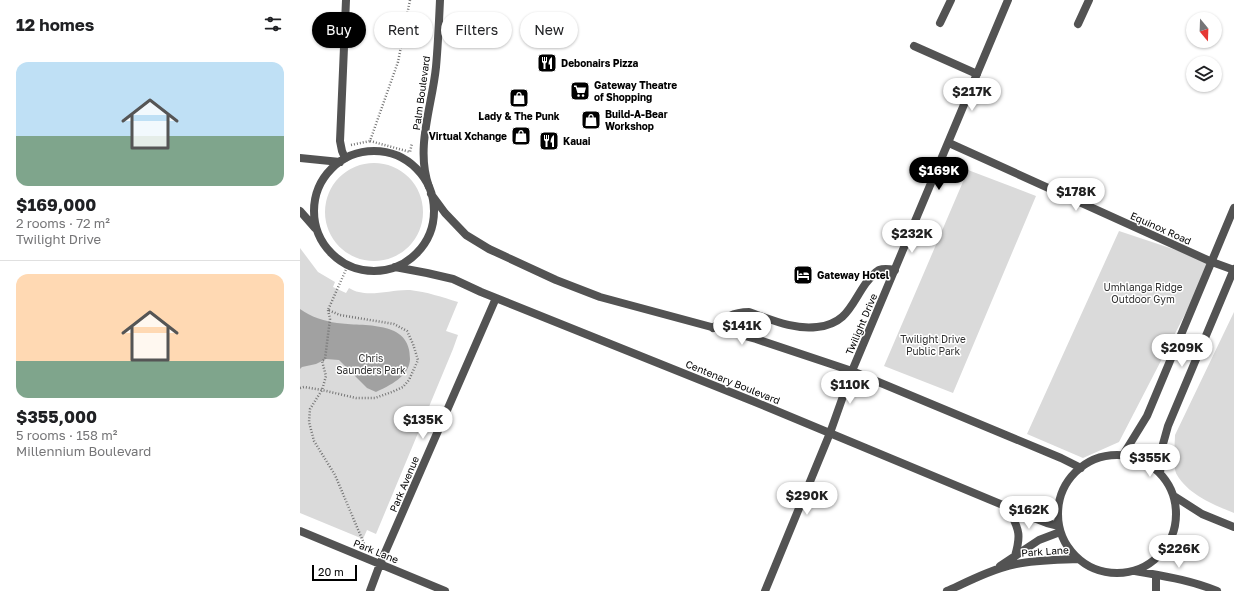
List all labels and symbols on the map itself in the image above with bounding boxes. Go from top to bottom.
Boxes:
north arrow [1186,12,1222,48]
restaurant icon: Debonairs Pizza [536,52,558,74]
street label: Palm Boulevard [410,55,432,131]
place label: Debonairs Pizza [561,57,639,69]
pin: $217K [944,78,1000,112]
place label: Gateway Theatre of Shopping [594,79,677,103]
supermarket icon: Gateway Theatre of Shopping [569,80,591,102]
shop icon: Lady & The Punk [508,87,530,109]
place label: Build-A-Bear Workshop [605,108,668,132]
shop icon: Build-A-Bear Workshop [580,109,602,131]
place label: Lady & The Punk [478,110,560,122]
shop icon: Virtual Xchange [510,125,532,147]
place label: Virtual Xchange [429,130,507,142]
restaurant icon: Kauai [538,130,560,152]
place label: Kauai [563,135,591,147]
pin: $169K [911,157,967,191]
pin: $178K [1048,178,1104,212]
street label: Equinox Road [1129,209,1193,247]
pin: $232K [884,220,940,254]
hotel icon: Gateway Hotel [792,264,814,286]
place label: Gateway Hotel [817,269,890,281]
park label: Umhlanga Ridge Outdoor Gym [1103,281,1183,305]
street label: Twilight Drive [843,291,879,356]
pin: $141K [714,312,770,346]
park label: Twilight Drive Public Park [900,333,966,357]
pin: $209K [1154,334,1210,368]
park label: Chris Saunders Park [336,352,406,376]
street label: Centenary Boulevard [684,358,782,406]
pin: $110K [822,371,878,405]
pin: $135K [395,406,451,440]
pin: $355K [1122,444,1178,478]
street label: Park Avenue [387,454,421,514]
pin: $290K [779,482,835,516]
pin: $162K [1001,496,1057,530]
pin: $226K [1151,535,1207,569]
street label: Park Lane [352,537,400,566]
street label: Park Lane [1021,543,1069,559]
scale bar [312,563,357,582]

